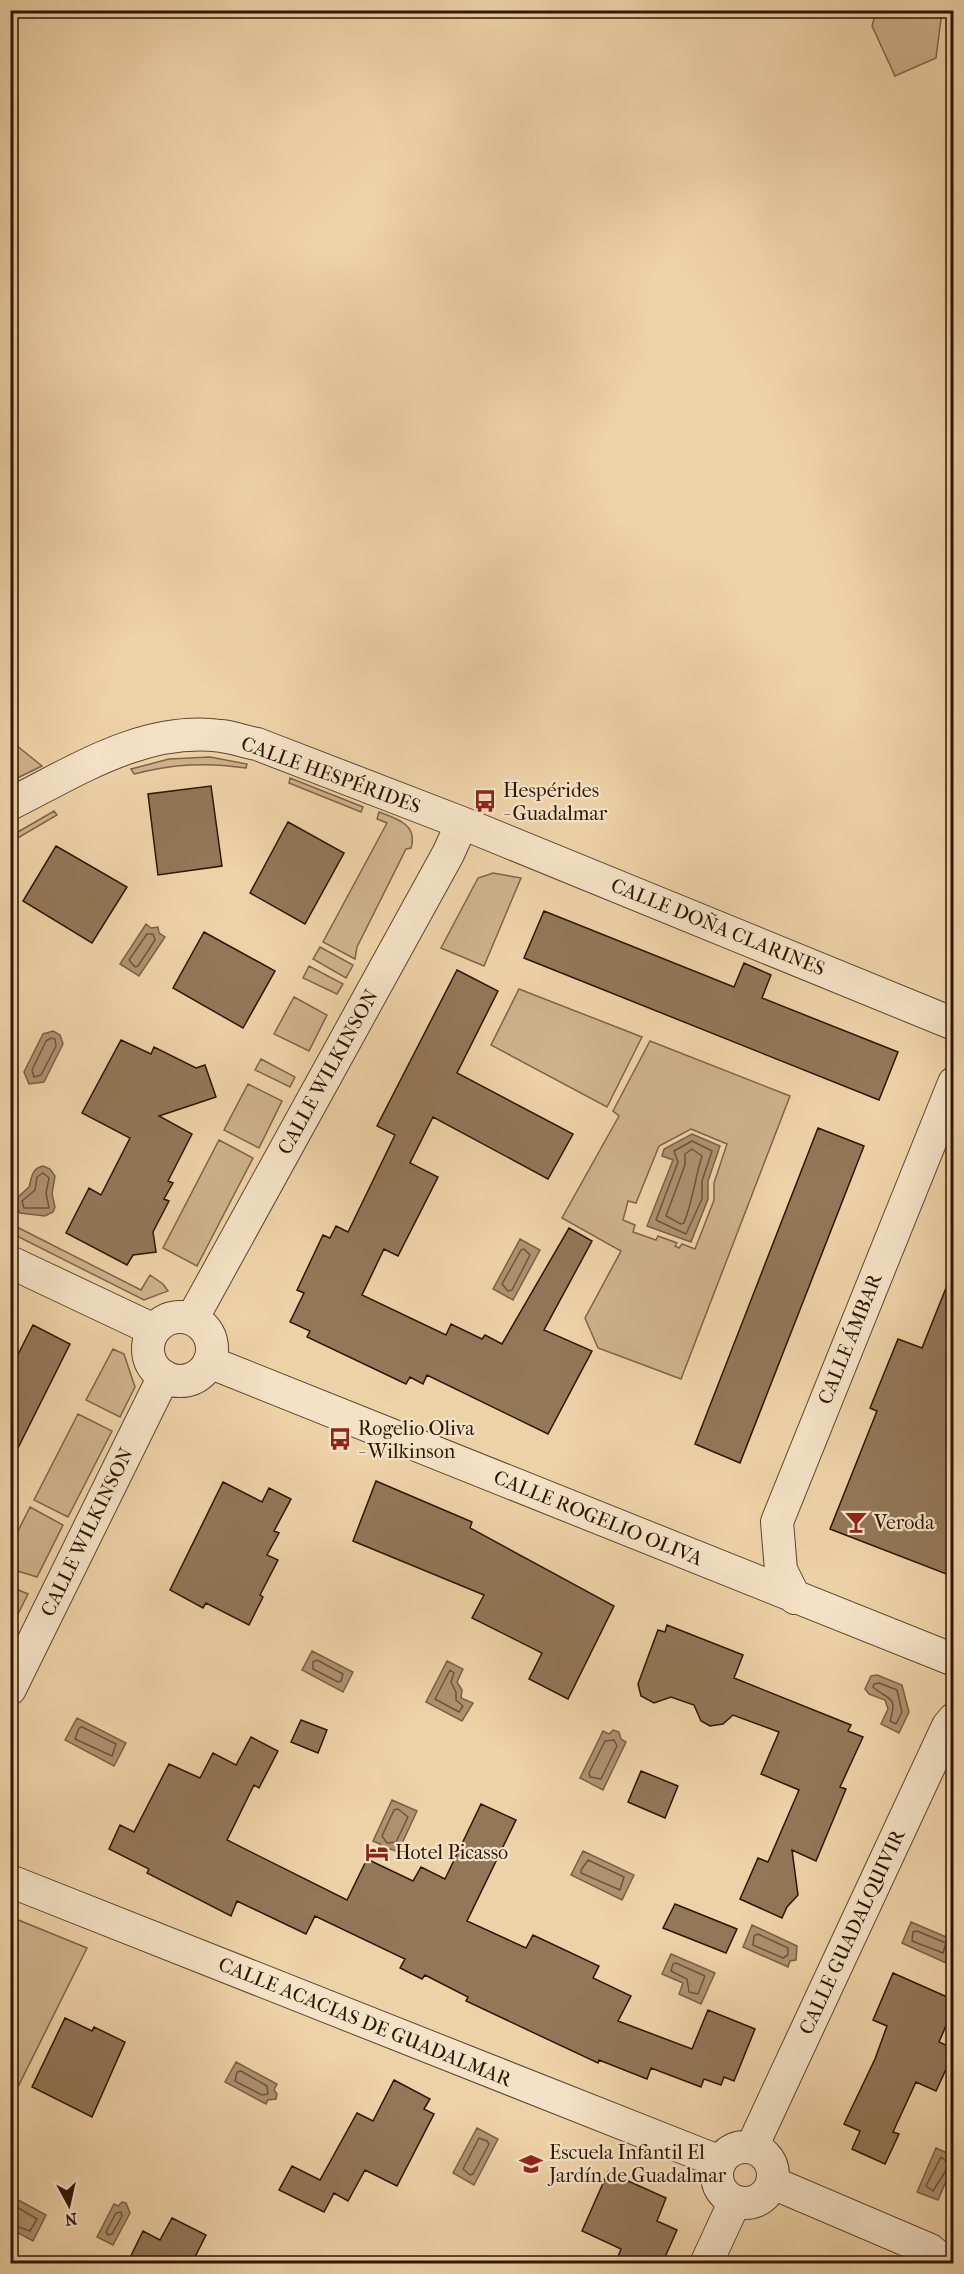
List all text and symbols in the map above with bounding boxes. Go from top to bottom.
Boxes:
street label: CALLE HESPÉRIDES [238,731,424,818]
place label: Hespérides - Guadalmar [503,779,608,825]
bus stop icon: Hespérides - Guadalmar [472,788,498,814]
street label: CALLE DOÑA CLARINES [608,873,829,981]
street label: CALLE WILKINSON [273,986,383,1158]
street label: CALLE ÁMBAR [812,1269,887,1408]
place label: Rogelio Oliva - Wilkinson [358,1417,475,1463]
bus stop icon: Rogelio Oliva - Wilkinson [327,1426,353,1452]
street label: CALLE WILKINSON [36,1444,138,1620]
street label: CALLE ROGELIO OLIVA [490,1466,707,1571]
bar icon: Veroda [843,1509,869,1535]
place label: Veroda [873,1511,935,1534]
street label: CALLE GUADALQUIVIR [794,1825,910,2038]
hotel icon: Hotel Picasso [364,1839,390,1865]
place label: Hotel Picasso [395,1841,508,1864]
street label: CALLE ACACIAS DE GUADALMAR [215,1953,516,2092]
place label: Escuela Infantil El Jardín de Guadalmar [547,2141,727,2187]
school or university icon: Escuela Infantil El Jardín de Guadalmar [518,2151,544,2177]
north arrow [39,2175,99,2235]
text: N [63,2209,78,2230]

